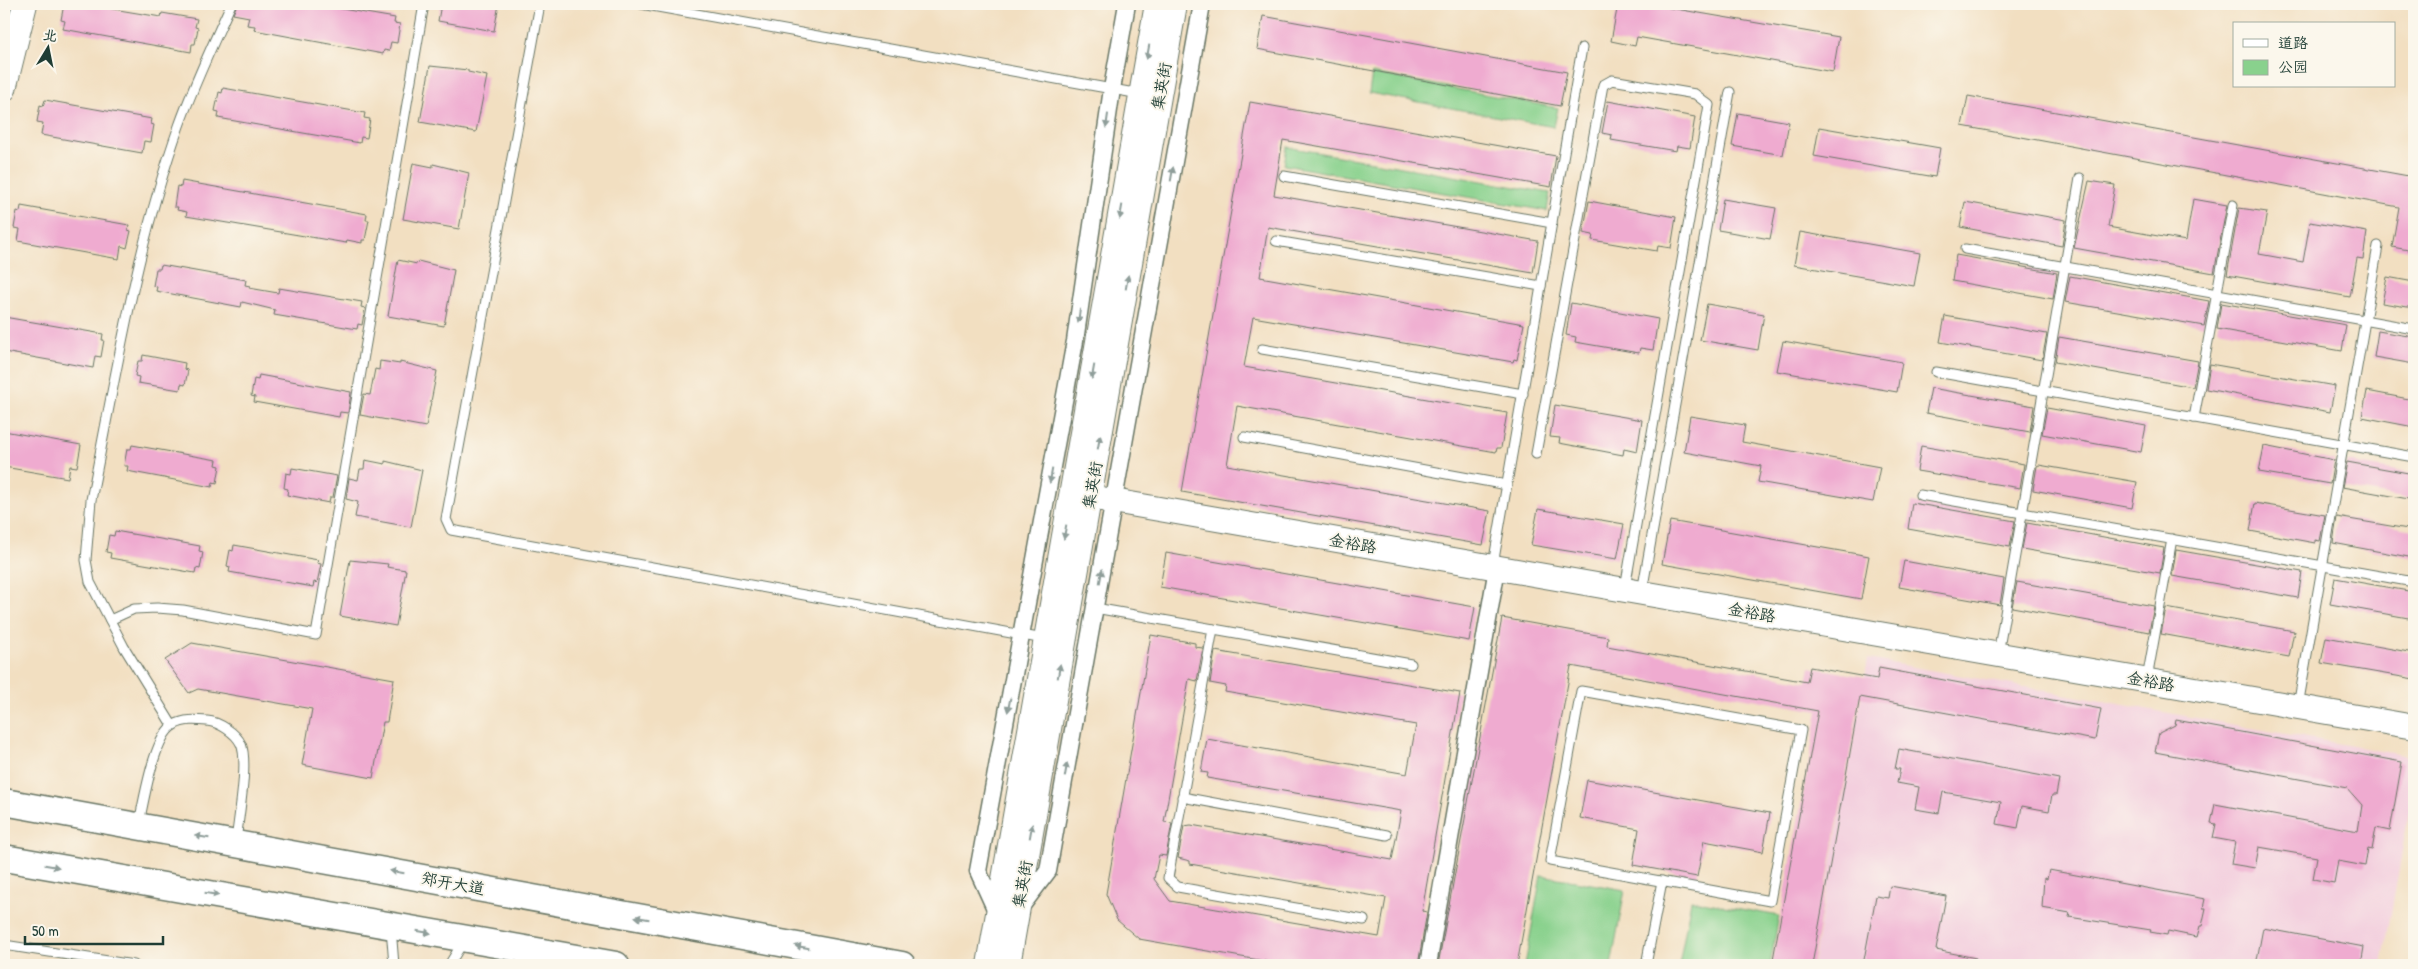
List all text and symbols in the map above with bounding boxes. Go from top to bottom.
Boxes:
north arrow [22,22,72,72]
legend [2233,22,2396,88]
text: 北 [42,24,59,45]
text: 道路 [2278,32,2308,53]
one-way arrow [1144,44,1152,60]
text: 公园 [2278,56,2308,77]
street label: 集英街 [1146,60,1176,112]
one-way arrow [1103,113,1111,129]
one-way arrow [1169,166,1177,182]
one-way arrow [1116,204,1124,220]
one-way arrow [1124,273,1132,289]
one-way arrow [1075,309,1083,325]
one-way arrow [1088,364,1096,380]
one-way arrow [1096,434,1104,450]
street label: 集英街 [1077,459,1107,511]
one-way arrow [1046,469,1054,485]
one-way arrow [1060,524,1068,540]
street label: 金裕路 [1327,528,1379,558]
one-way arrow [1098,567,1106,583]
street label: 金裕路 [1726,597,1778,627]
one-way arrow [1056,663,1064,679]
street label: 金裕路 [2125,666,2177,696]
one-way arrow [1004,697,1012,713]
one-way arrow [1062,761,1070,777]
one-way arrow [1028,823,1036,839]
one-way arrow [194,833,210,841]
street label: 集英街 [1007,858,1037,910]
one-way arrow [44,863,60,871]
street label: 郑开大道 [420,867,486,899]
one-way arrow [388,868,404,876]
one-way arrow [204,891,220,899]
one-way arrow [634,913,650,921]
scale bar [25,914,162,946]
text: 50 m [32,920,59,941]
one-way arrow [416,928,432,936]
one-way arrow [795,943,810,951]

